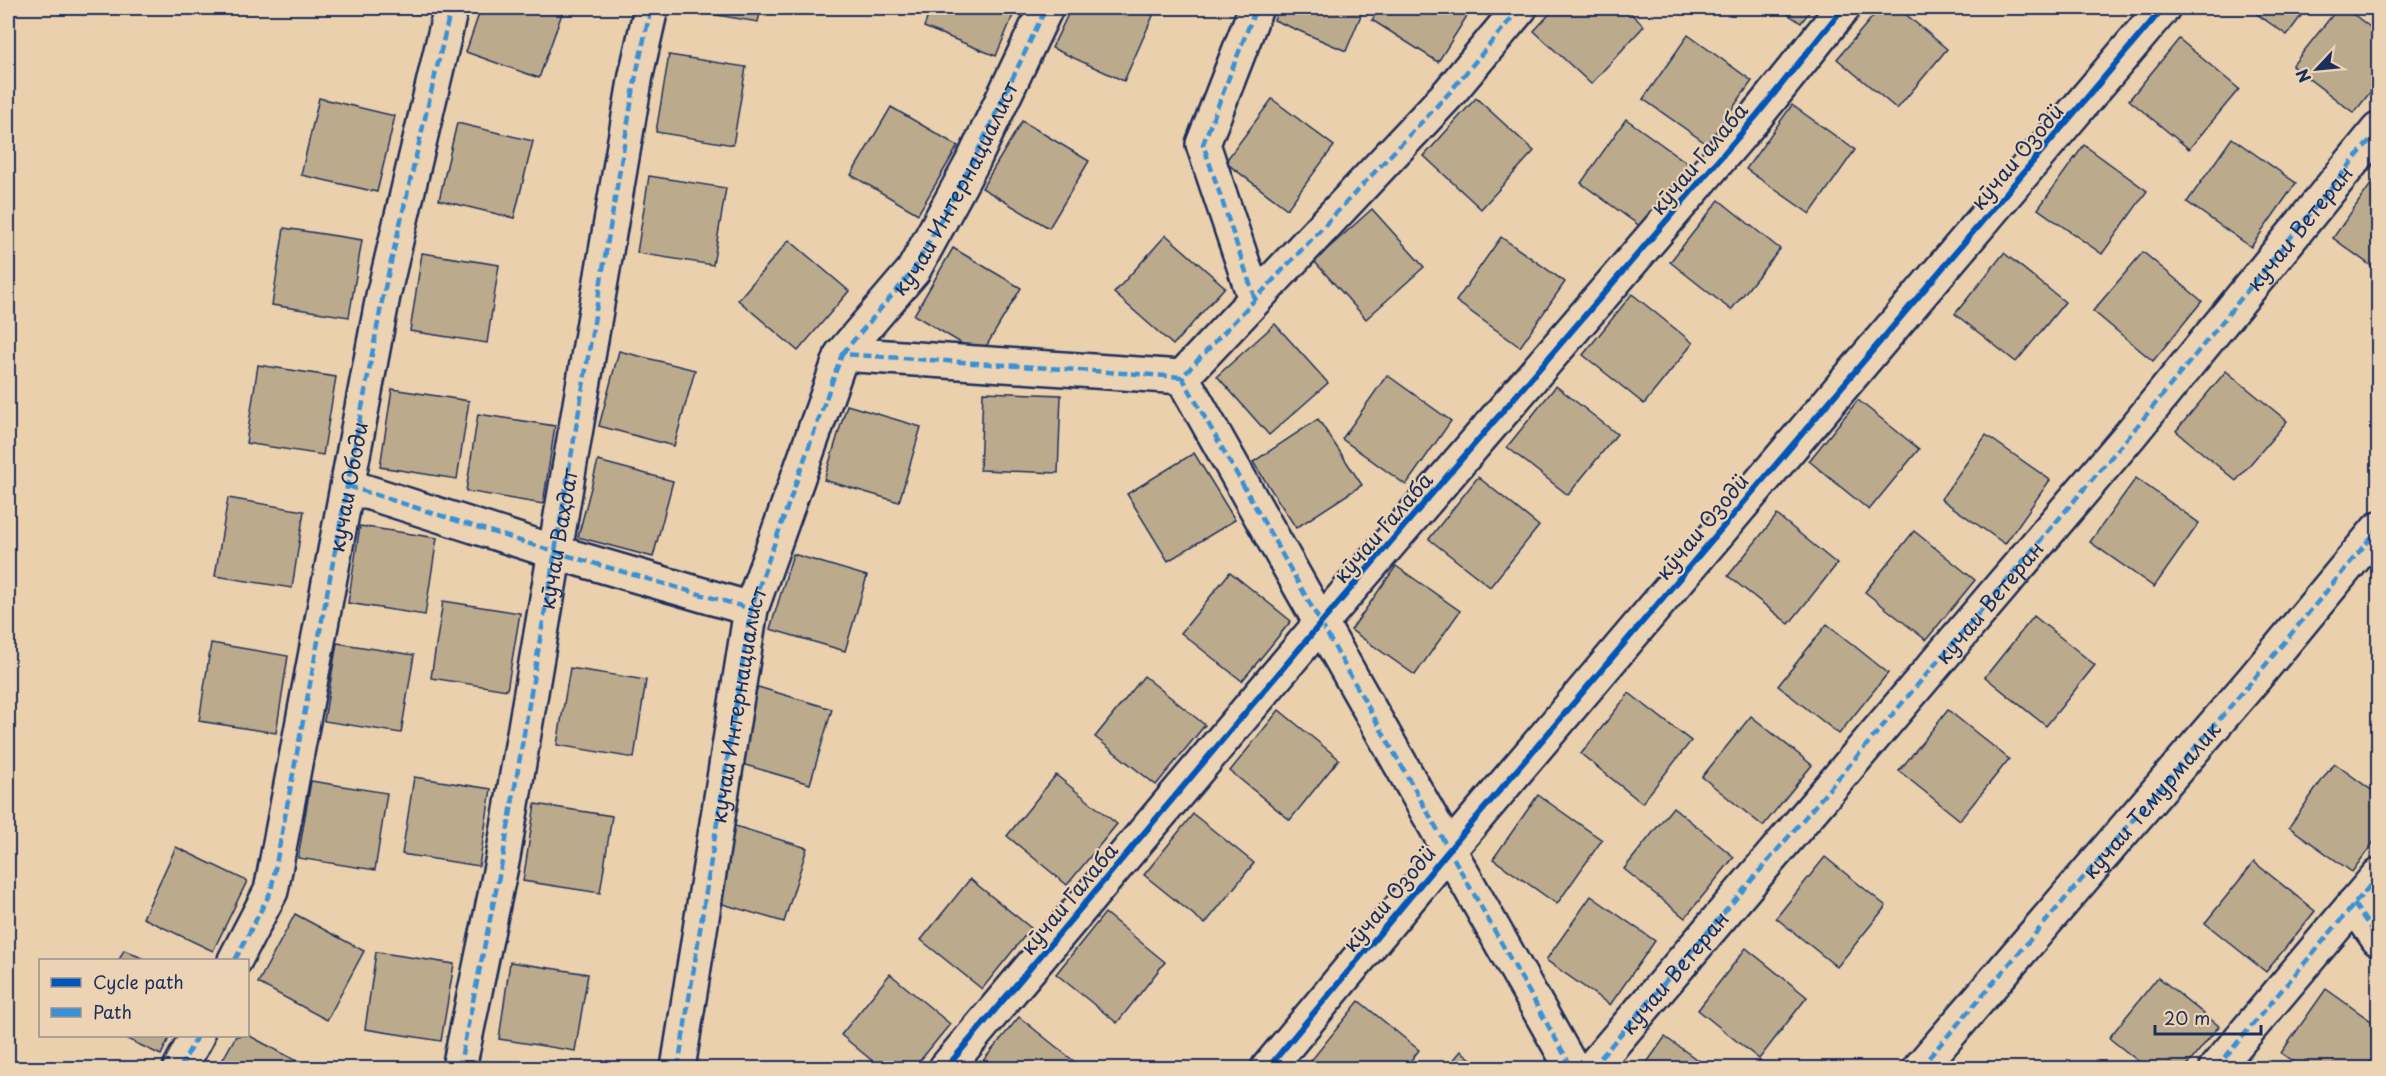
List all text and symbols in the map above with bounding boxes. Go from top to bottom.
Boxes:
north arrow [2287,39,2347,99]
text: N [2289,65,2316,87]
street label: кучаи Интернациалист [883,74,1026,302]
street label: кӯчаи Галаба [1641,94,1755,221]
street label: кӯчаи Озодӣ [1962,96,2070,216]
street label: кучаи Ветеран [2238,158,2360,297]
street label: кучаи Ободи [319,419,375,555]
street label: кӯчаи Галаба [1325,464,1440,590]
street label: кӯчаи Ваҳдат [529,466,585,612]
street label: кӯчаи Озодӣ [1647,466,1755,586]
street label: кучаи Ветеран [1926,533,2050,671]
street label: кучаи Интернациалист [701,581,774,826]
street label: кучаи Темурмалик [2074,713,2228,885]
street label: кӯчаи Галаба [1011,834,1125,961]
street label: кӯчаи Озодӣ [1334,838,1442,958]
street label: кучаи Ветеран [1612,903,1736,1041]
legend [39,959,249,1037]
text: Cycle path [93,968,184,995]
text: Path [93,998,132,1025]
scale bar [2155,998,2262,1036]
text: 20 m [2164,1004,2210,1031]

